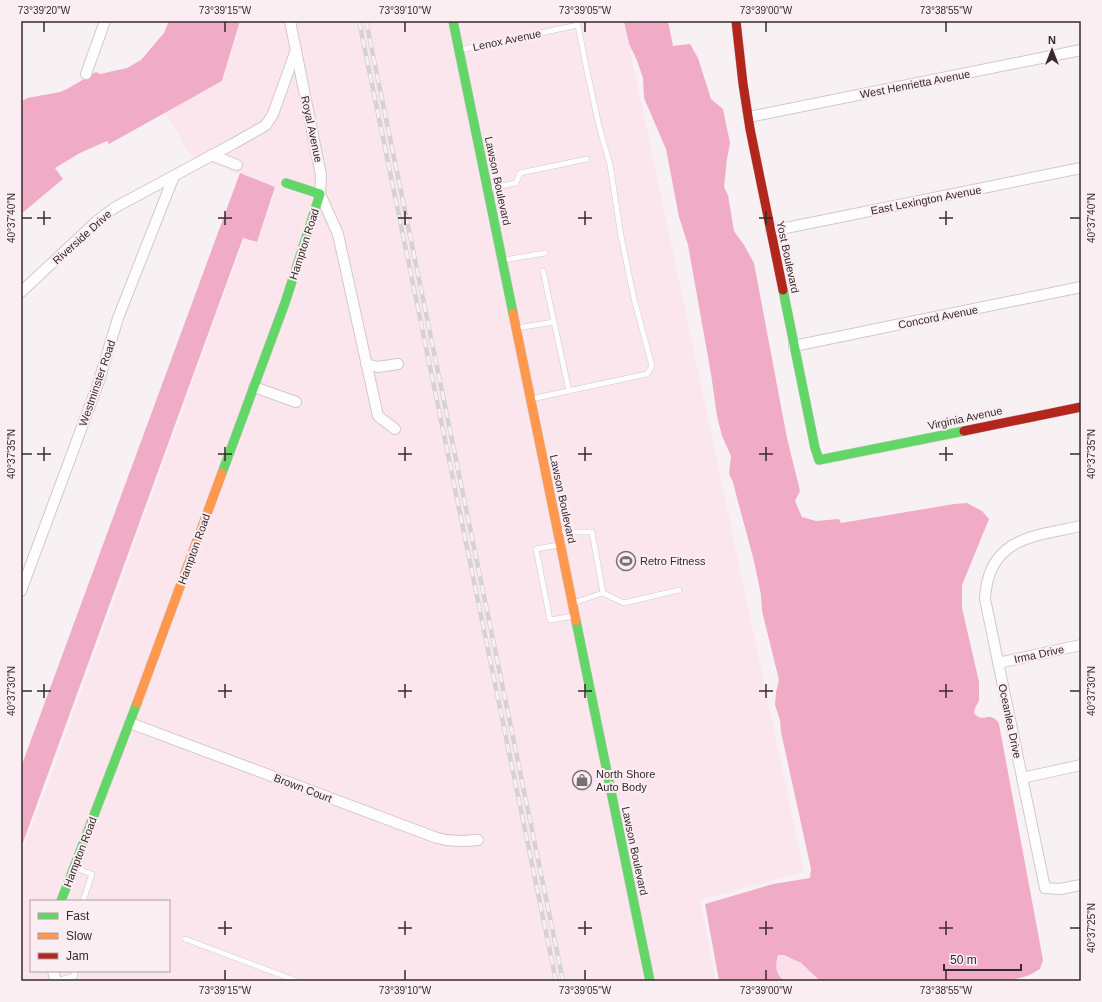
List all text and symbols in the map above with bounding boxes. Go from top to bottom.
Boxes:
text: 73°39'20"W [18,5,71,16]
text: 73°39'15"W [199,5,252,16]
text: 73°39'10"W [379,5,432,16]
text: 73°39'05"W [559,5,612,16]
text: 73°39'00"W [740,5,793,16]
text: 73°38'55"W [920,5,973,16]
street label: Lenox Avenue [472,27,542,53]
north arrow [1032,30,1072,70]
text: N [1048,34,1056,46]
street label: West Henrietta Avenue [859,67,971,101]
street label: Royal Avenue [299,95,325,163]
street label: Lawson Boulevard [483,135,513,227]
street label: East Lexington Avenue [870,183,982,217]
text: 40°37'40"N [6,193,17,243]
text: 40°37'40"N [1086,193,1097,243]
street label: Hampton Road [287,207,321,281]
street label: Riverside Drive [50,208,114,266]
street label: Yost Boulevard [774,220,802,294]
street label: Concord Avenue [897,303,979,331]
street label: Westminster Road [77,338,117,428]
street label: Virginia Avenue [927,404,1003,432]
text: 40°37'35"N [6,429,17,479]
text: 40°37'35"N [1086,429,1097,479]
street label: Lawson Boulevard [548,453,578,545]
street label: Hampton Road [176,512,212,586]
sports icon: Retro Fitness [615,550,637,572]
place label: Retro Fitness [640,555,706,567]
street label: Irma Drive [1013,643,1065,665]
text: 40°37'30"N [6,666,17,716]
text: 40°37'30"N [1086,666,1097,716]
street label: Oceanlea Drive [996,683,1024,759]
place label: North Shore Auto Body [596,768,655,793]
shop icon: North Shore Auto Body [571,769,593,791]
street label: Brown Court [272,771,334,805]
street label: Lawson Boulevard [620,805,650,897]
street label: Hampton Road [61,815,99,889]
legend [30,900,170,972]
text: 40°37'25"N [1086,903,1097,953]
text: Fast [66,909,90,923]
text: Slow [66,929,92,943]
scale bar [944,946,1021,972]
text: Jam [66,949,89,963]
text: 50 m [950,953,977,967]
text: 73°39'15"W [199,985,252,996]
text: 73°39'10"W [379,985,432,996]
text: 73°39'05"W [559,985,612,996]
text: 73°39'00"W [740,985,793,996]
text: 73°38'55"W [920,985,973,996]

